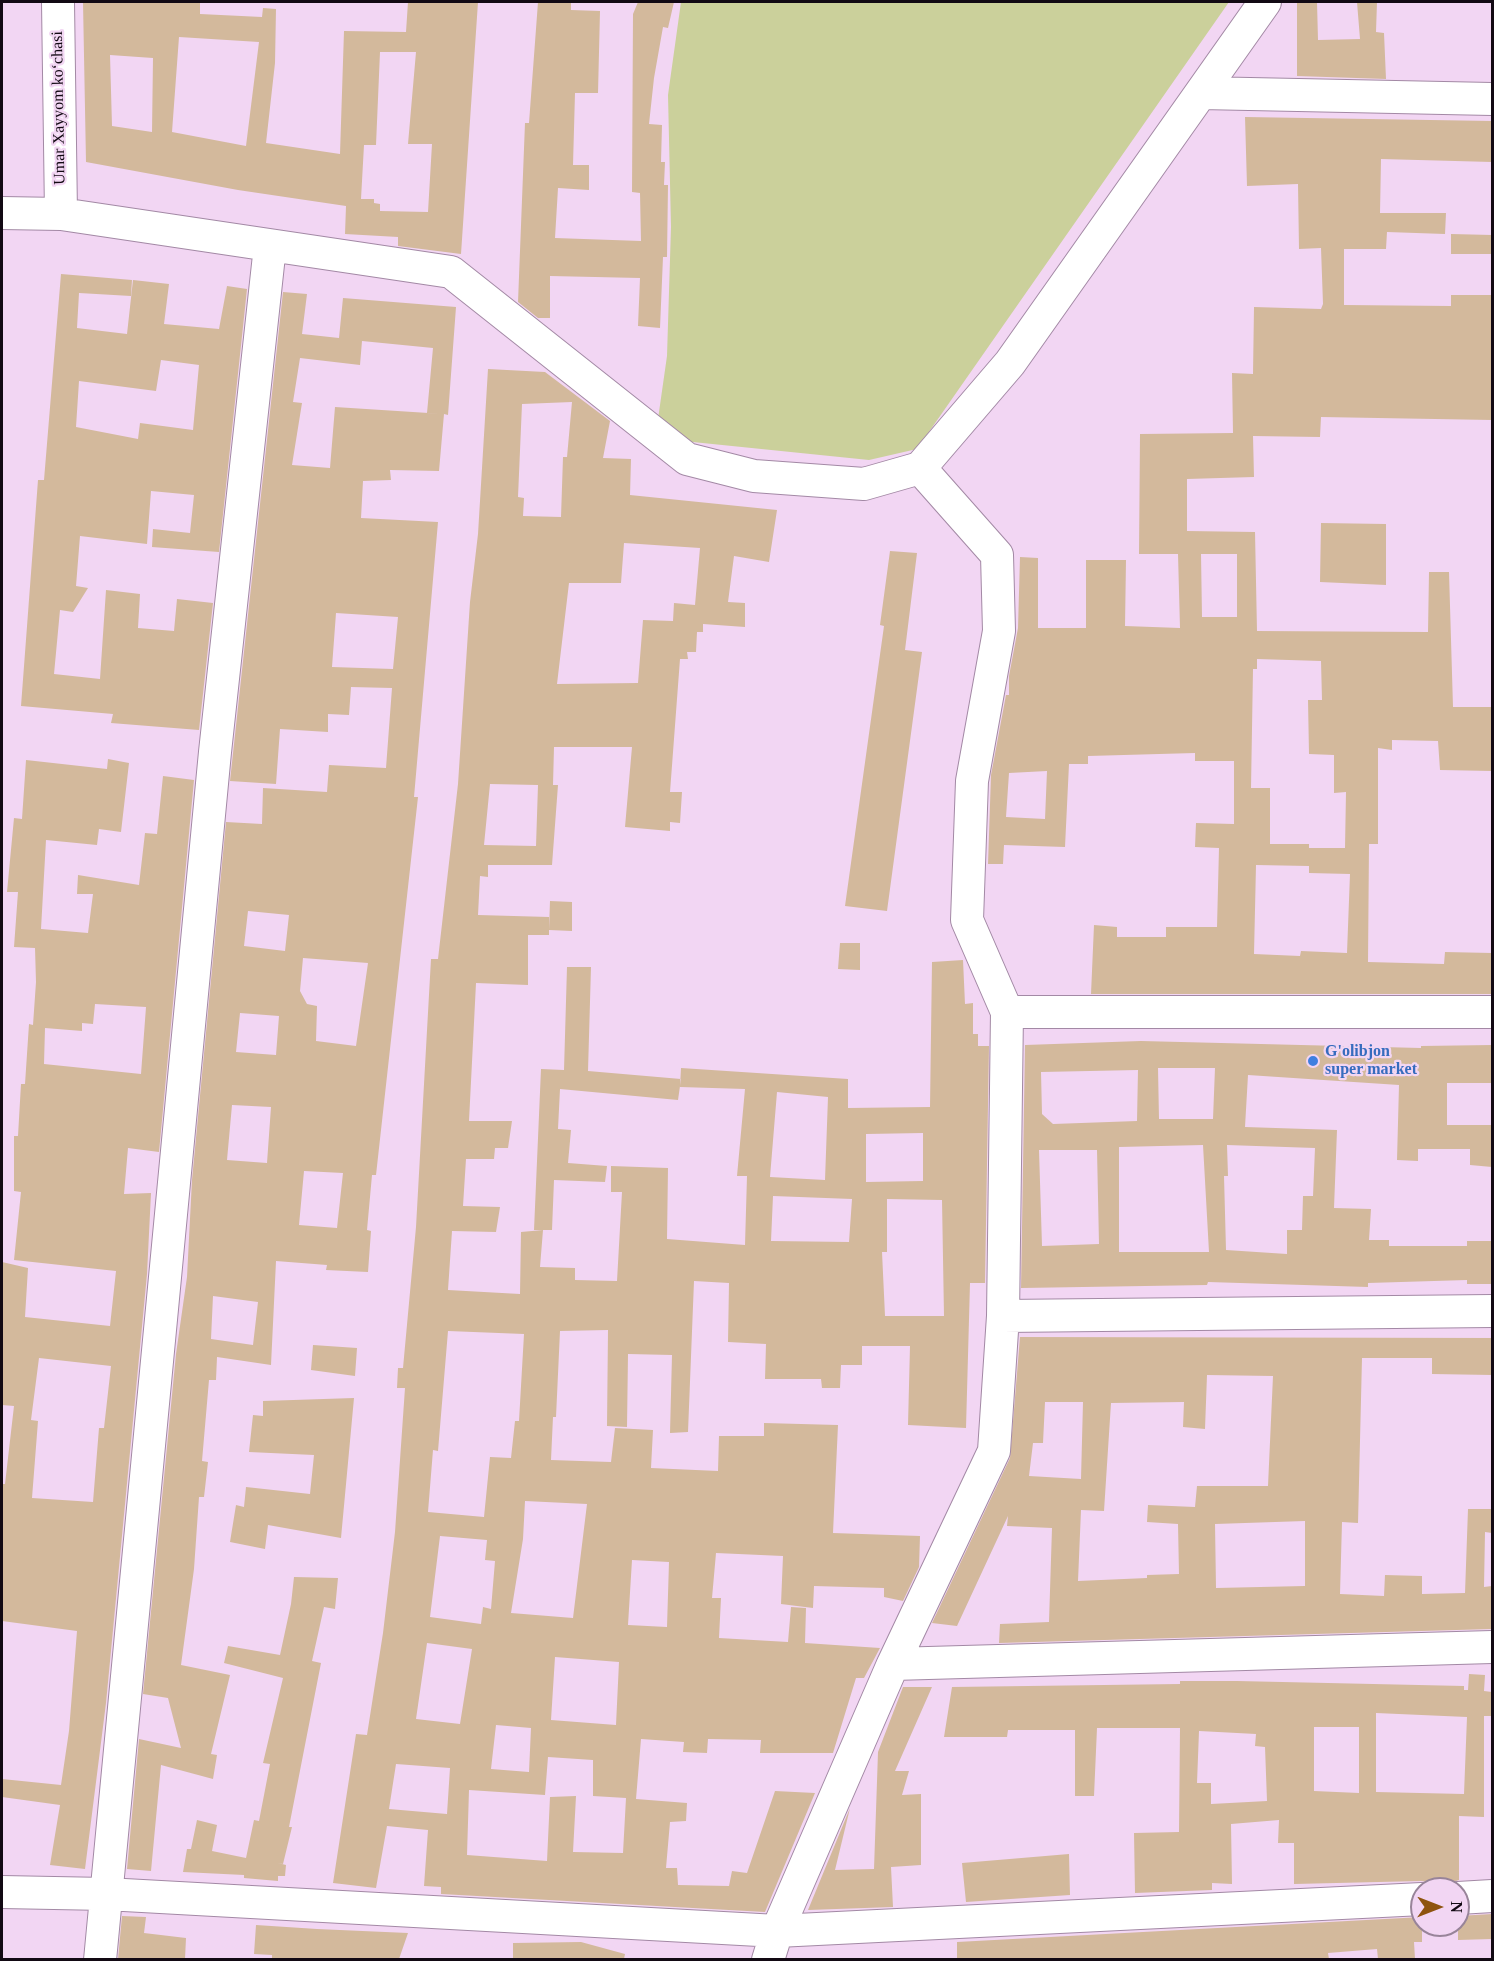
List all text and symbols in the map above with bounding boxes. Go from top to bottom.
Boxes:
street label: Umar Xayyom ko‘chasi [48,31,70,185]
place label: G'olibjon super market [1325,1042,1417,1080]
marker: G'olibjon super market [1306,1054,1320,1068]
north arrow [1410,1877,1470,1937]
text: N [1448,1901,1465,1913]

